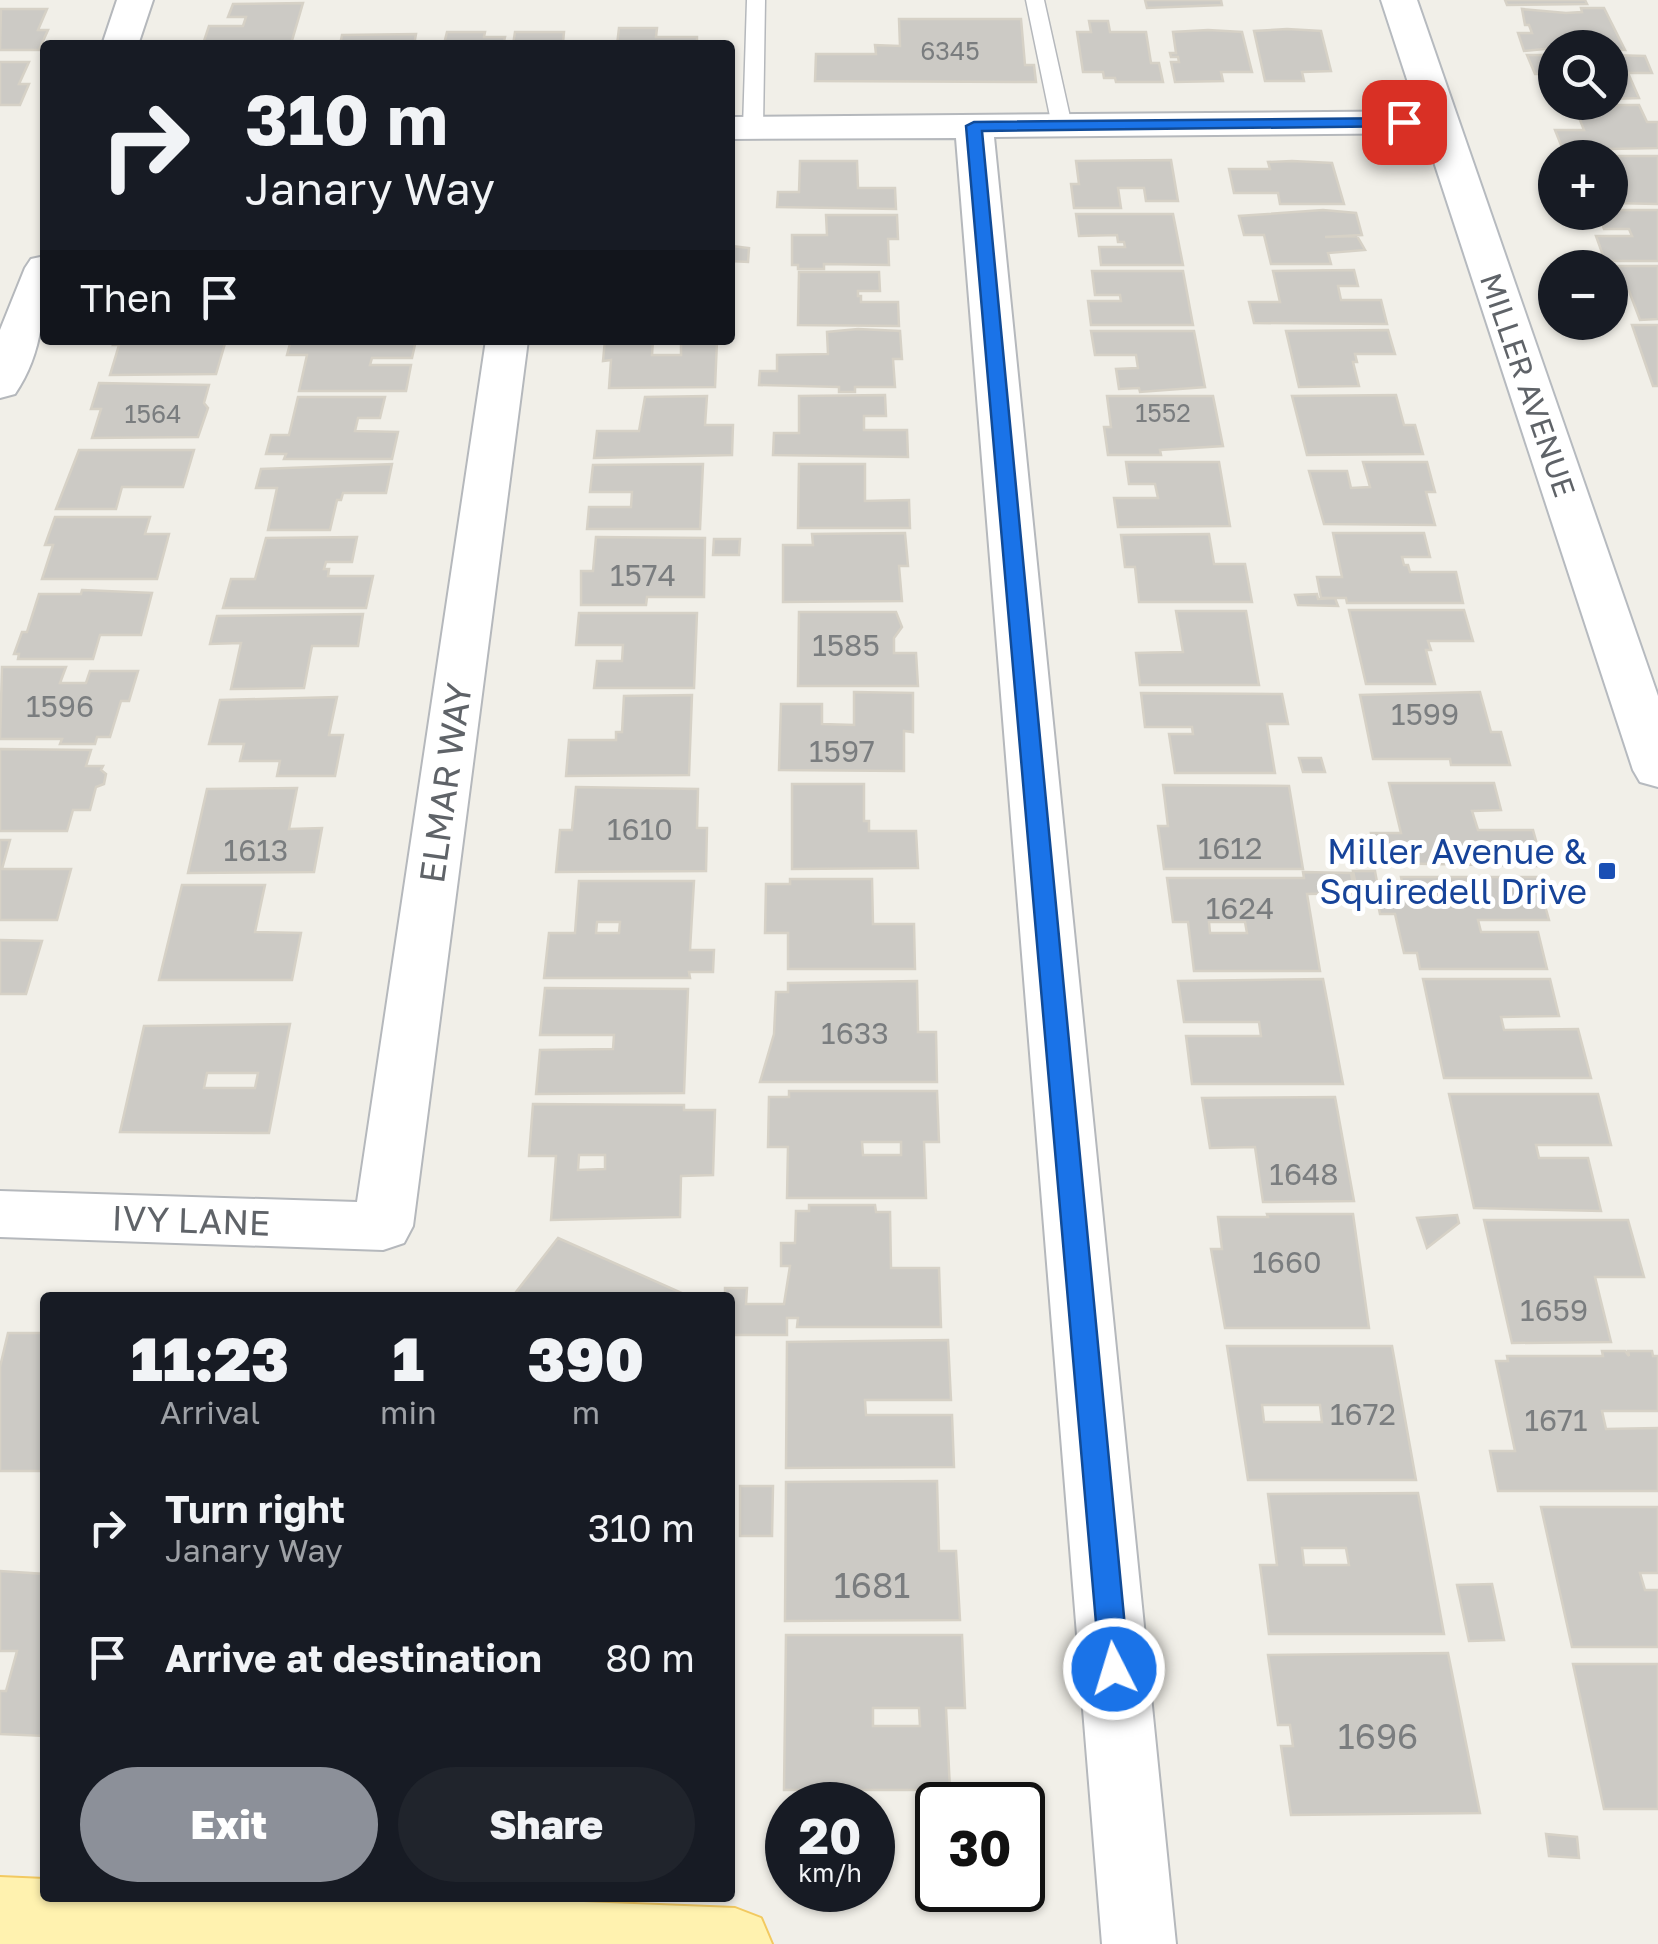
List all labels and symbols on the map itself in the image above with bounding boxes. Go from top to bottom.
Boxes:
house number: 6345 [920,35,980,66]
pin [1362,80,1447,165]
street label: MILLER AVENUE [1473,268,1583,502]
house number: 1552 [1135,397,1191,428]
house number: 1564 [124,398,182,429]
house number: 1574 [610,557,676,593]
house number: 1585 [812,627,880,663]
street label: ELMAR WAY [410,680,480,886]
house number: 1596 [26,688,94,724]
house number: 1599 [1391,696,1459,732]
house number: 1597 [809,733,875,769]
house number: 1610 [607,811,673,847]
house number: 1612 [1198,830,1262,866]
place label: Miller Avenue & Squiredell Drive [1319,830,1588,912]
house number: 1613 [224,832,288,868]
marker: Miller Avenue & Squiredell Drive [1596,860,1618,882]
house number: 1624 [1206,890,1274,926]
house number: 1633 [821,1015,889,1051]
house number: 1648 [1269,1156,1339,1192]
street label: IVY LANE [111,1196,271,1244]
house number: 1660 [1252,1244,1322,1280]
house number: 1659 [1520,1292,1588,1328]
house number: 1672 [1330,1396,1396,1432]
house number: 1671 [1524,1402,1588,1438]
house number: 1681 [834,1564,910,1606]
position arrow [1062,1617,1166,1721]
house number: 1696 [1338,1715,1418,1757]
speed limit sign: 30 [915,1782,1045,1912]

